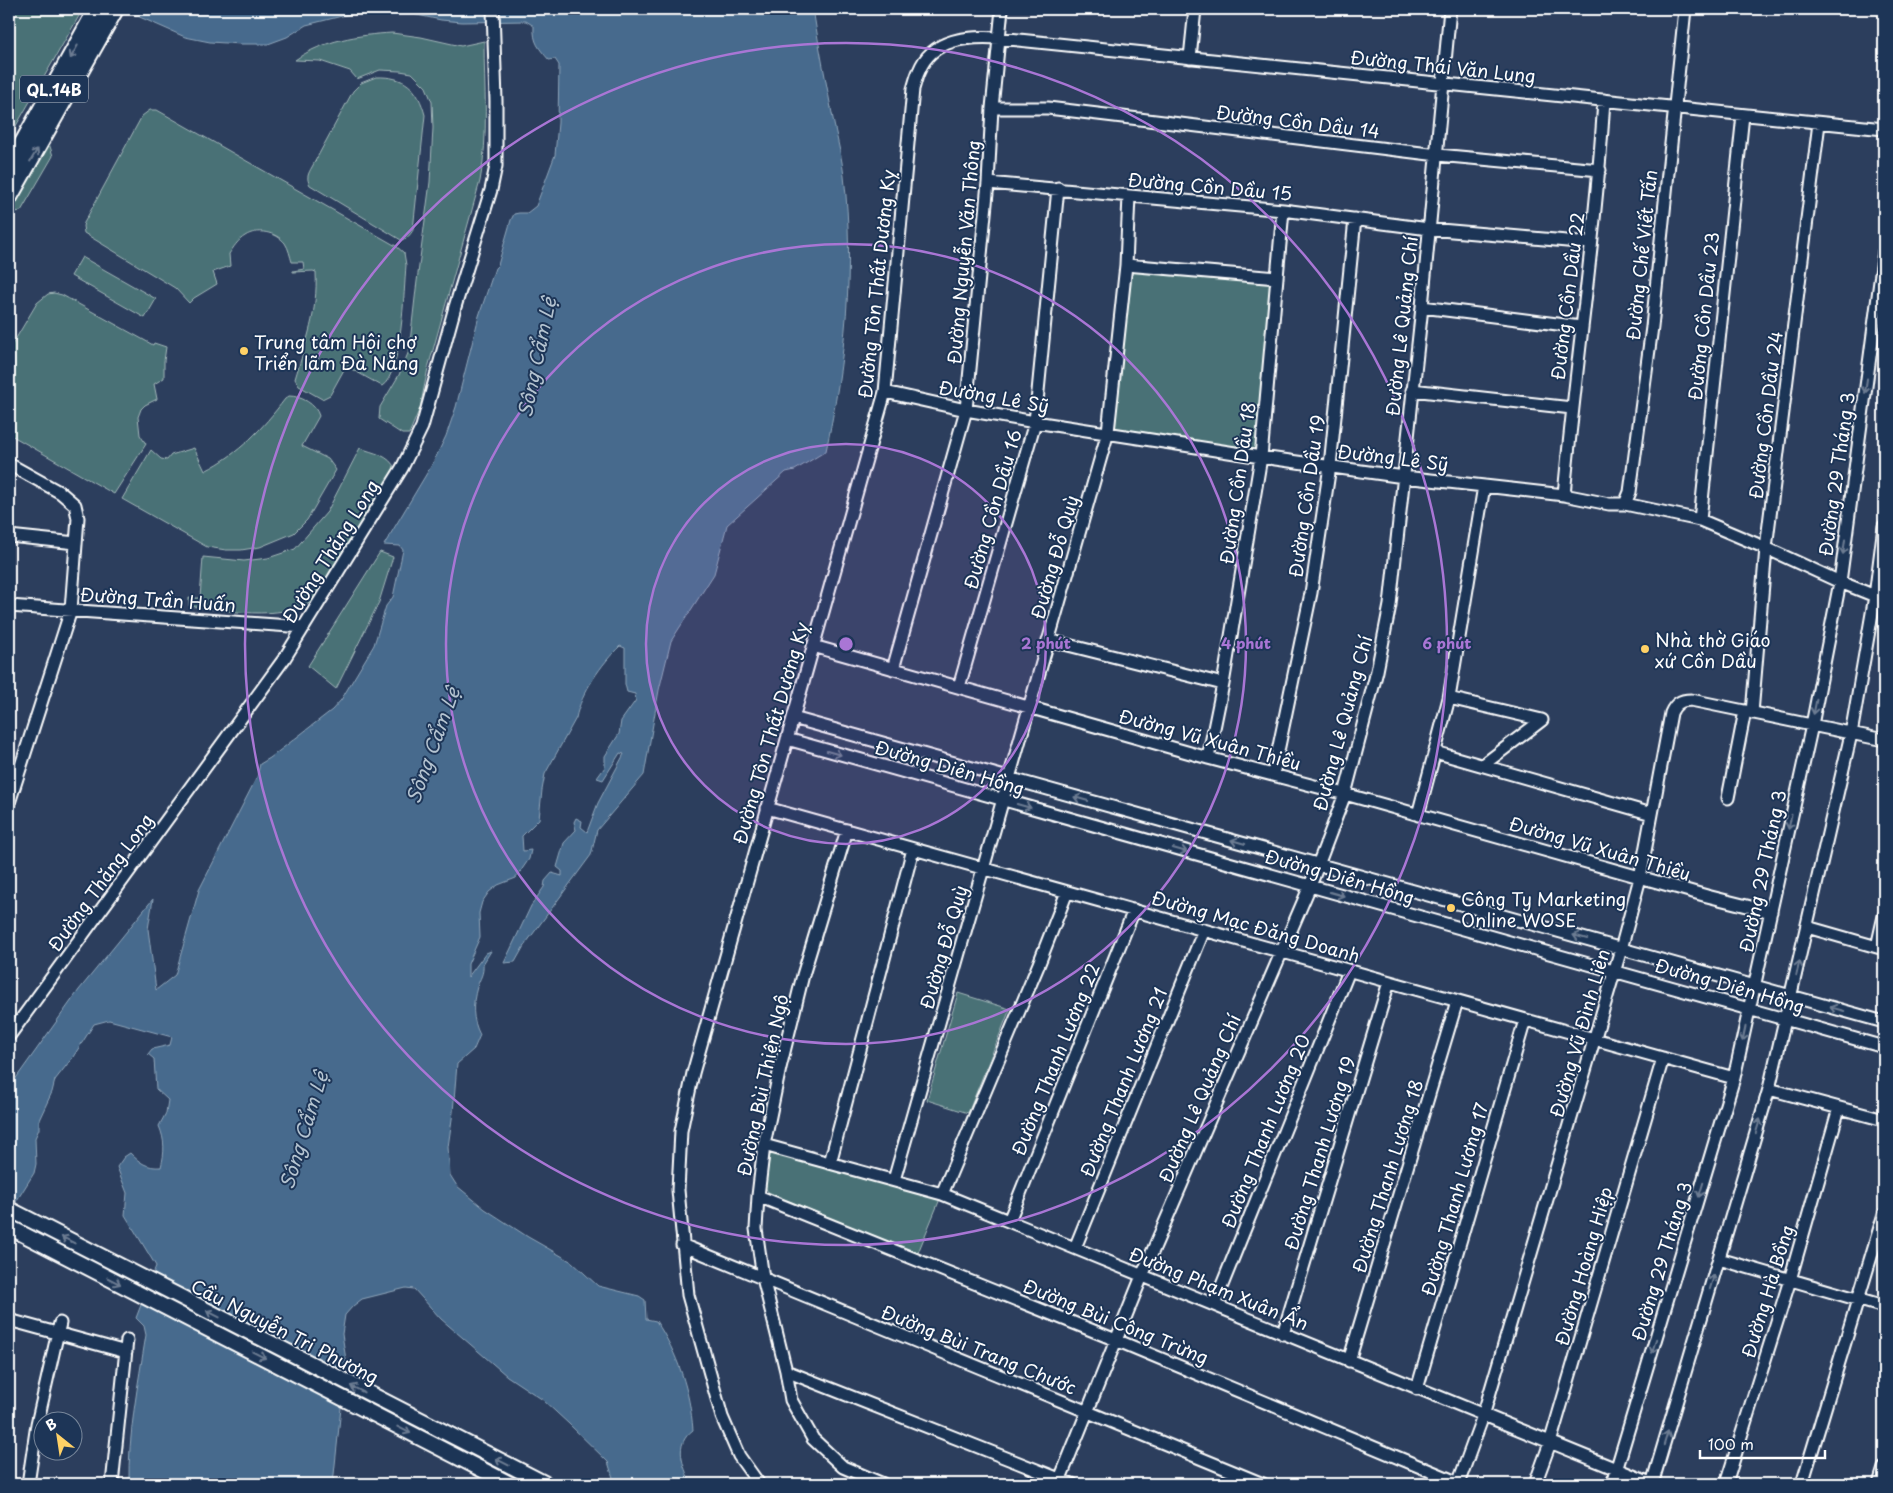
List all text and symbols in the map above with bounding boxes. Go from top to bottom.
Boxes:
street label: Đường Thái Văn Lung [1349,43,1537,89]
one-way arrow [69,44,79,59]
road number: QL.14B [20,76,88,102]
street label: Đường Cồn Dầu 14 [1215,98,1381,144]
street label: Đường Nguyễn Văn Thông [940,139,986,365]
one-way arrow [29,149,39,163]
street label: Đường Cồn Dầu 15 [1127,165,1293,207]
street label: Đường Tôn Thất Dương Kỵ [851,168,901,400]
street label: Đường Chế Viết Tấn [1619,168,1663,342]
street label: Đường Cồn Dầu 22 [1543,211,1591,381]
street label: Đường Cồn Dầu 23 [1681,230,1725,402]
street label: Đường Lê Quảng Chí [1378,234,1424,417]
water label: Sông Cẩm Lệ [510,292,563,419]
place label: Trung tâm Hội chợ Triển lãm Đà Nẵng [254,328,419,376]
street label: Đường Cồn Dầu 24 [1741,329,1789,501]
marker: Trung tâm Hội chợ Triển lãm Đà Nẵng [238,345,250,357]
street label: Đường Lê Sỹ [937,373,1051,419]
one-way arrow [1861,378,1871,394]
street label: Đường 29 Tháng 3 [1811,390,1861,558]
street label: Đường Cồn Dầu 18 [1212,400,1262,566]
street label: Đường Cồn Dầu 19 [1281,413,1331,579]
street label: Đường Cồn Dầu 16 [956,426,1028,592]
street label: Đường Lê Sỹ [1336,437,1450,477]
street label: Đường Thăng Long [275,474,385,628]
street label: Đường Đỗ Quỳ [1023,492,1085,622]
one-way arrow [1839,539,1849,555]
street label: Đường Trần Huấn [79,580,237,618]
street label: Đường Tôn Thất Dương Kỵ [725,618,815,847]
place label: Nhà thờ Giáo xứ Cồn Dầu [1655,626,1771,674]
text: 2 phút [1021,631,1071,654]
text: 4 phút [1221,631,1271,654]
text: 6 phút [1422,631,1472,654]
street label: Đường Lê Quảng Chí [1306,632,1379,814]
centre of rings [837,635,855,653]
marker: Nhà thờ Giáo xứ Cồn Dầu [1639,643,1651,655]
water label: Sông Cẩm Lệ [398,681,467,807]
one-way arrow [1810,699,1820,715]
street label: Đường Vũ Xuân Thiều [1116,702,1304,776]
street label: Đường Diên Hồng [872,733,1028,801]
one-way arrow [825,748,841,758]
street label: Đường 29 Tháng 3 [1732,787,1792,955]
one-way arrow [1073,793,1089,803]
one-way arrow [1016,801,1032,811]
street label: Đường Thăng Long [41,808,159,956]
street label: Đường Vũ Xuân Thiều [1506,809,1694,887]
one-way arrow [1785,814,1795,830]
one-way arrow [1230,837,1246,847]
street label: Đường Diên Hồng [1262,842,1418,910]
one-way arrow [1172,845,1188,855]
street label: Đường Đỗ Quỳ [912,882,974,1012]
street label: Đường Mạc Đăng Doanh [1149,883,1363,969]
place label: Công Ty Marketing Online WOSE [1461,885,1626,933]
one-way arrow [1328,889,1344,899]
marker: Công Ty Marketing Online WOSE [1445,902,1457,914]
one-way arrow [1572,932,1588,942]
street label: Đường Vũ Đình Liên [1542,946,1616,1120]
street label: Đường Diên Hồng [1652,951,1808,1019]
street label: Đường Thanh Lương 22 [1004,959,1106,1159]
one-way arrow [1794,961,1803,977]
street label: Đường Thanh Lương 21 [1073,983,1173,1181]
street label: Đường Bùi Thiện Ngộ [730,992,794,1178]
one-way arrow [1830,1004,1846,1014]
street label: Đường Lê Quảng Chí [1151,1009,1247,1187]
one-way arrow [1739,1025,1748,1041]
street label: Đường Thanh Lương 20 [1214,1030,1316,1232]
street label: Đường Thanh Lương 19 [1277,1053,1361,1253]
water label: Sông Cẩm Lệ [272,1066,335,1192]
street label: Đường Thanh Lương 18 [1345,1076,1429,1276]
street label: Đường Thanh Lương 17 [1413,1099,1495,1299]
one-way arrow [1754,1118,1764,1134]
street label: Đường 29 Tháng 3 [1624,1178,1698,1344]
one-way arrow [1695,1182,1705,1198]
street label: Đường Hoàng Hiệp [1547,1183,1619,1349]
street label: Đường Hà Bồng [1734,1221,1800,1361]
one-way arrow [61,1235,76,1245]
street label: Đường Phạm Xuân Ẩn [1125,1240,1313,1336]
street label: Đường Bùi Công Trừng [1019,1271,1213,1371]
street label: Cầu Nguyễn Tri Phương [186,1272,384,1390]
one-way arrow [1707,1274,1717,1290]
one-way arrow [107,1276,122,1286]
street label: Đường Bùi Trang Chước [878,1298,1080,1400]
one-way arrow [206,1309,221,1318]
one-way arrow [1649,1337,1659,1353]
one-way arrow [251,1351,266,1360]
one-way arrow [350,1384,365,1394]
north arrow [32,1410,82,1460]
text: B [42,1413,61,1436]
one-way arrow [396,1425,411,1435]
scale bar [1700,1428,1826,1460]
one-way arrow [1661,1430,1671,1446]
text: 100 m [1708,1432,1754,1455]
one-way arrow [495,1457,510,1466]

